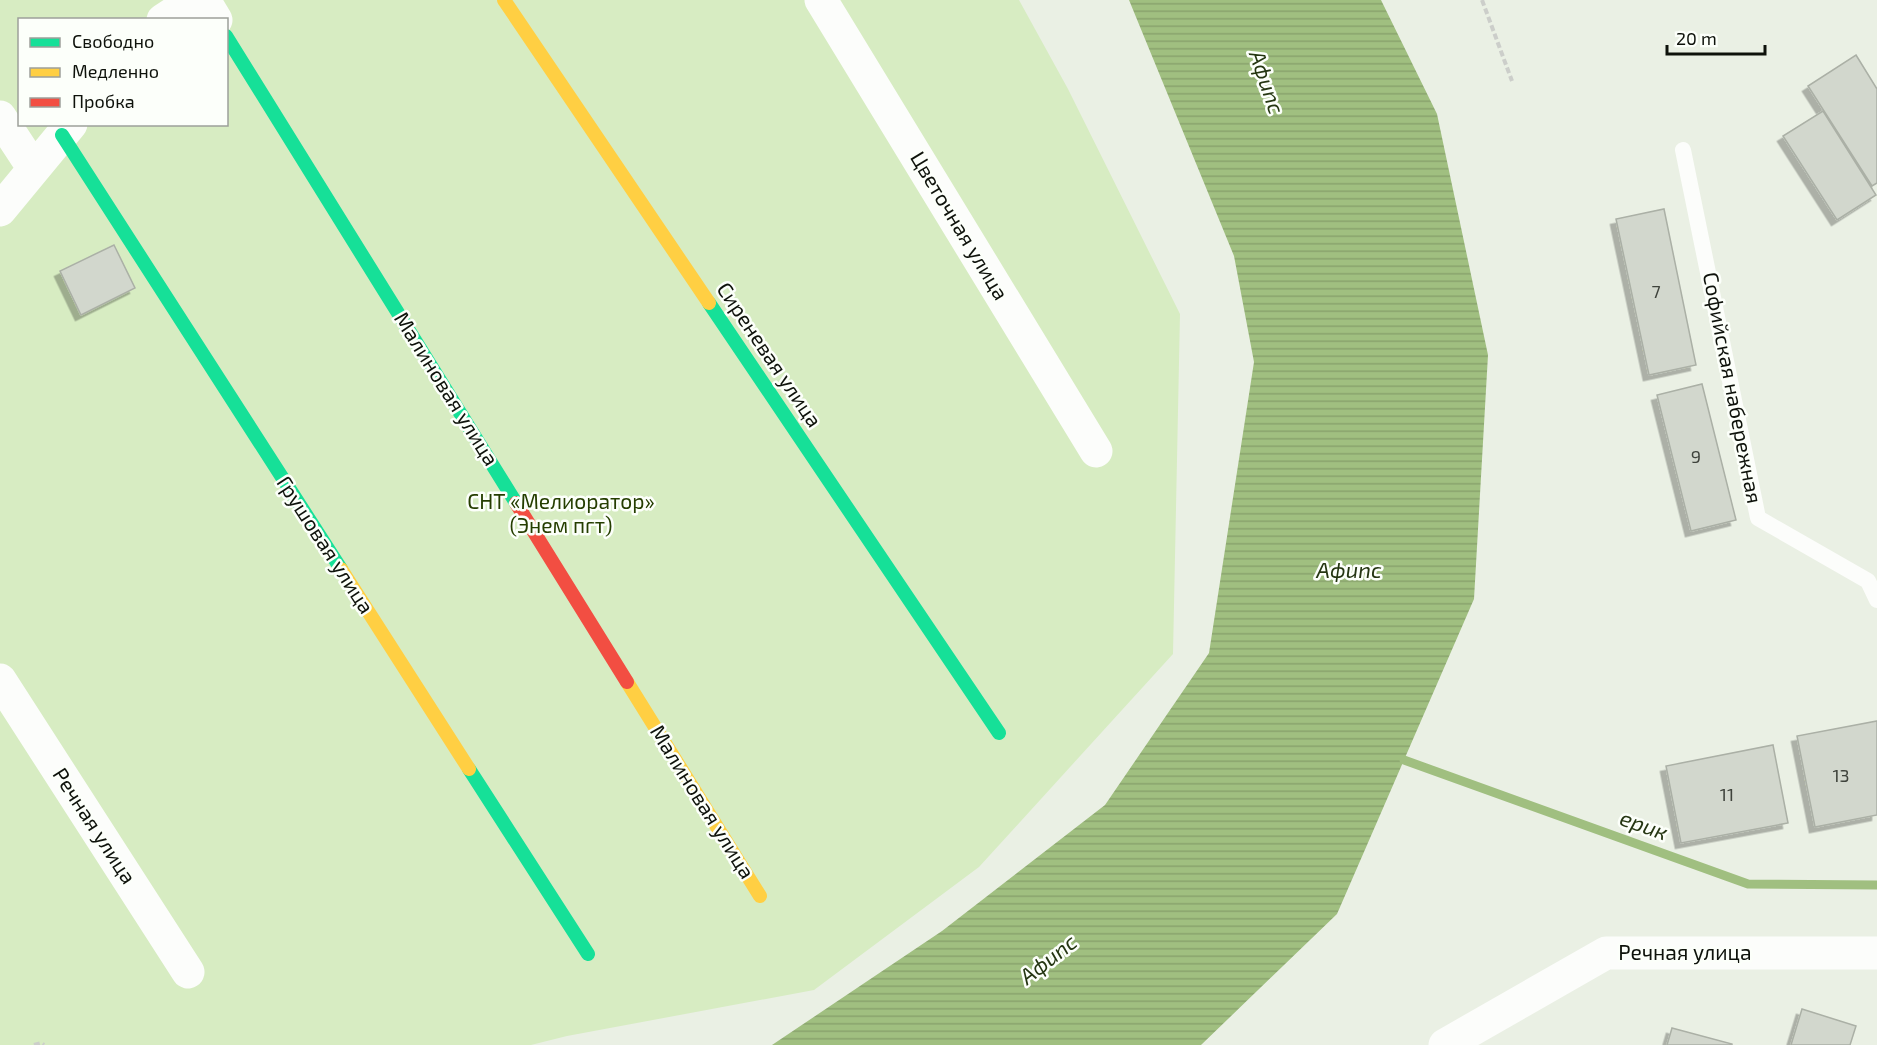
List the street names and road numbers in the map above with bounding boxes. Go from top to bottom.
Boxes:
street label: Цветочная улица [905,146,1014,305]
street label: Софийская набережная [1699,270,1768,506]
street label: Сиреневая улица [712,277,828,432]
street label: Малиновая улица [389,307,505,470]
street label: Грушовая улица [272,471,380,618]
street label: Малиновая улица [645,720,761,883]
street label: Речная улица [48,762,142,888]
street label: Речная улица [1618,939,1752,965]

